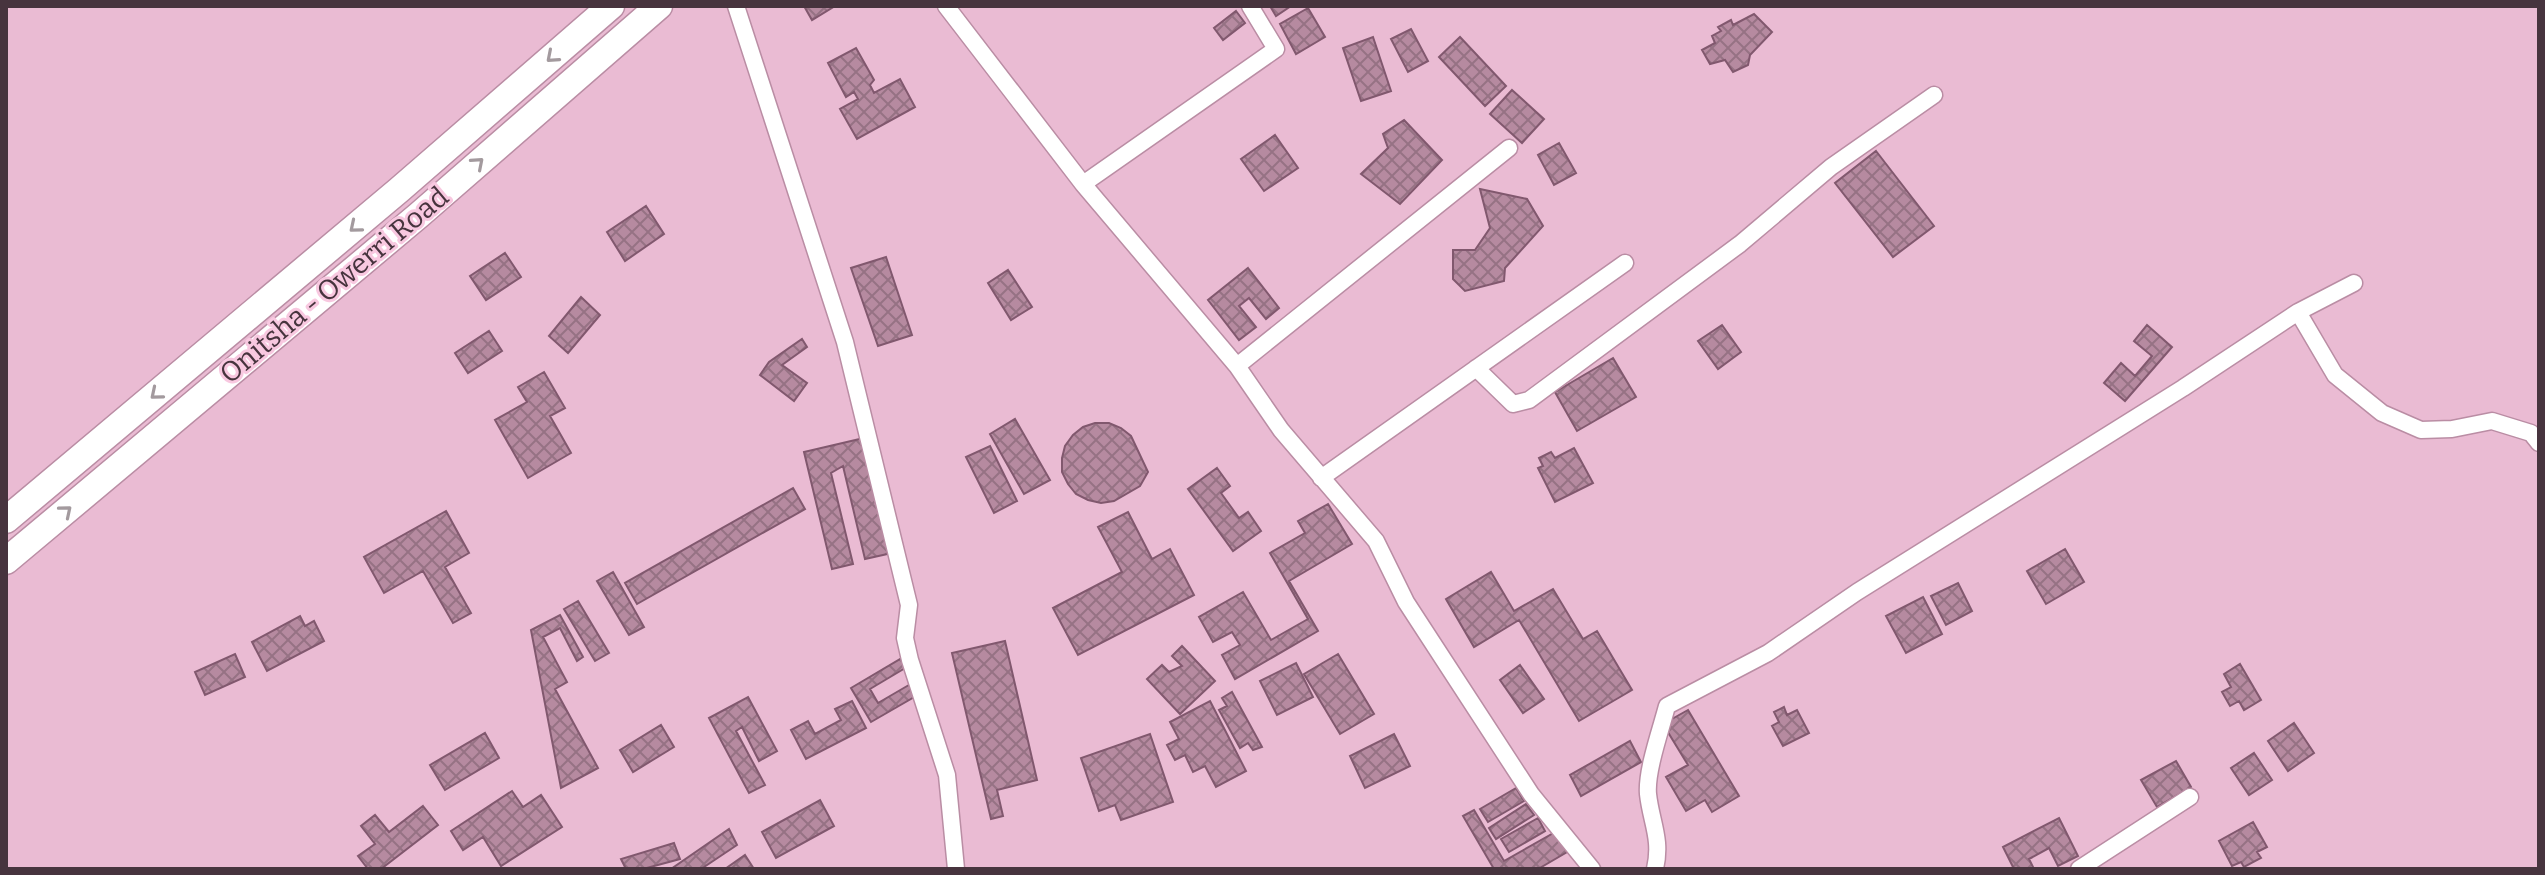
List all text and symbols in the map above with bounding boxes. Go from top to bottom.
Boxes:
one-way arrow [547,47,561,62]
one-way arrow [469,158,484,173]
street label: Onitsha - Owerri Road [213,180,455,390]
one-way arrow [350,217,364,232]
one-way arrow [151,384,165,399]
one-way arrow [56,506,71,521]

